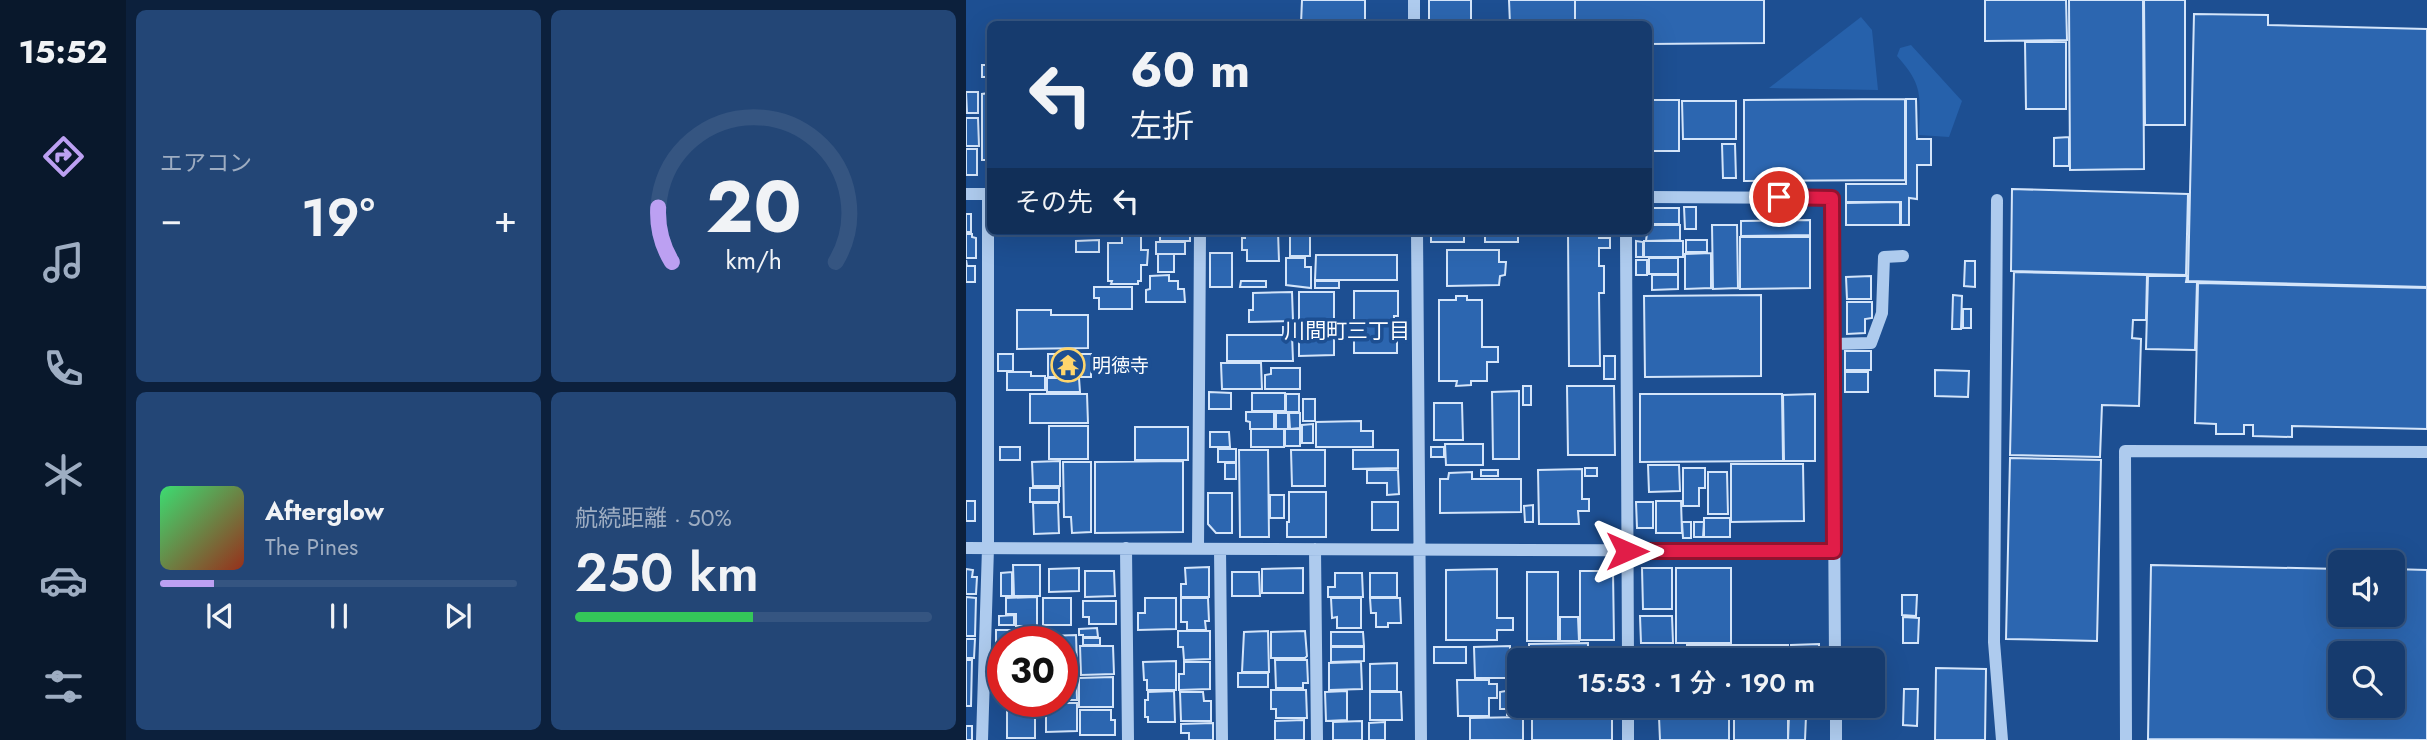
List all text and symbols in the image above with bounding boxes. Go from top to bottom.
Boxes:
text: 15:52 [19,29,107,75]
text: 60 m [1130,35,1250,105]
icon: left [1015,49,1106,140]
text: 左折 [1130,103,1194,149]
icon: directions [39,132,88,181]
text: エアコン [160,146,252,180]
text: 20 [706,154,801,259]
pin [1749,167,1809,227]
icon: arrive [1760,178,1798,216]
text: 19° [301,180,375,256]
icon: left [1107,182,1145,220]
text: その先 [1015,183,1093,221]
text: − [160,191,182,246]
text: + [494,191,517,246]
icon: music [39,238,88,287]
text: km/h [725,242,782,278]
district label: 川間町三丁目 [1284,316,1410,346]
icon: phone [39,344,88,393]
temple icon: 明徳寺 [1049,346,1087,384]
place label: 明徳寺 [1092,352,1149,379]
icon: climate [39,450,88,499]
text: Afterglow [265,492,384,530]
text: 航続距離 · 50% [575,501,732,535]
position arrow [1590,514,1664,588]
text: The Pines [265,530,358,564]
text: 250 km [575,535,759,611]
map controls [2328,550,2405,718]
button: sound [2328,550,2405,627]
icon: car [39,556,88,605]
icon: previous [201,597,239,635]
icon: pause [320,597,358,635]
icon: next [439,597,477,635]
speed limit sign: 30 [987,626,1078,717]
button: search [2328,641,2405,718]
icon: filters [39,662,88,711]
text: 15:53 · 1 分 · 190 m [1577,664,1815,702]

